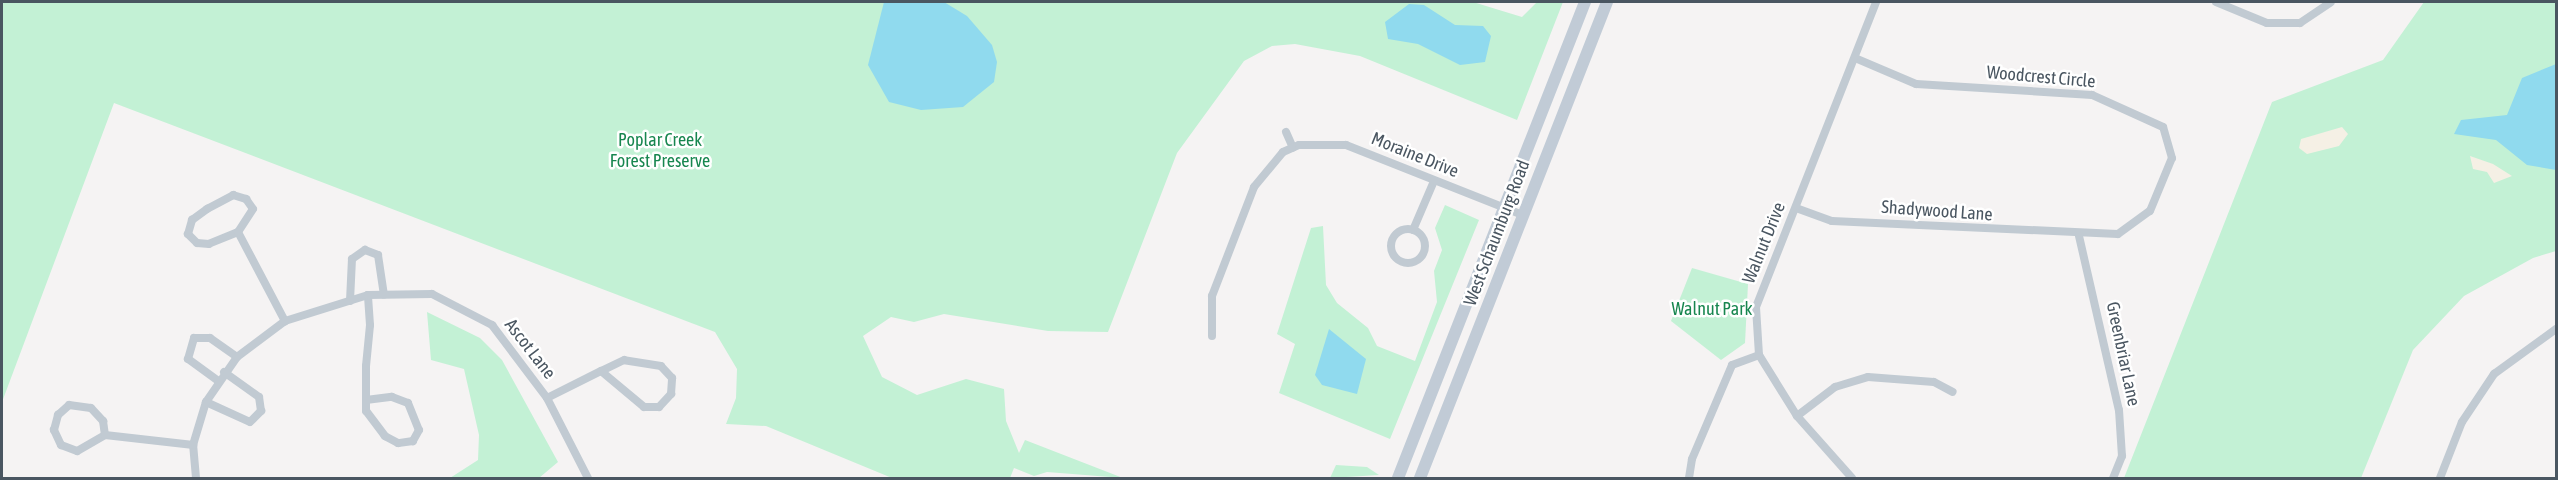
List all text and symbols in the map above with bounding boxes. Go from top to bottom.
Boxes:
street label: Woodcrest Circle [1986,61,2096,93]
street label: Moraine Drive [1368,128,1462,182]
park label: Poplar Creek Forest Preserve [610,130,710,172]
street label: West Schaumburg Road [1459,157,1535,309]
street label: Shadywood Lane [1881,196,1993,226]
street label: Walnut Drive [1738,199,1790,287]
park label: Walnut Park [1672,298,1752,320]
street label: Greenbriar Lane [2101,300,2145,408]
street label: Ascot Lane [500,315,560,383]

